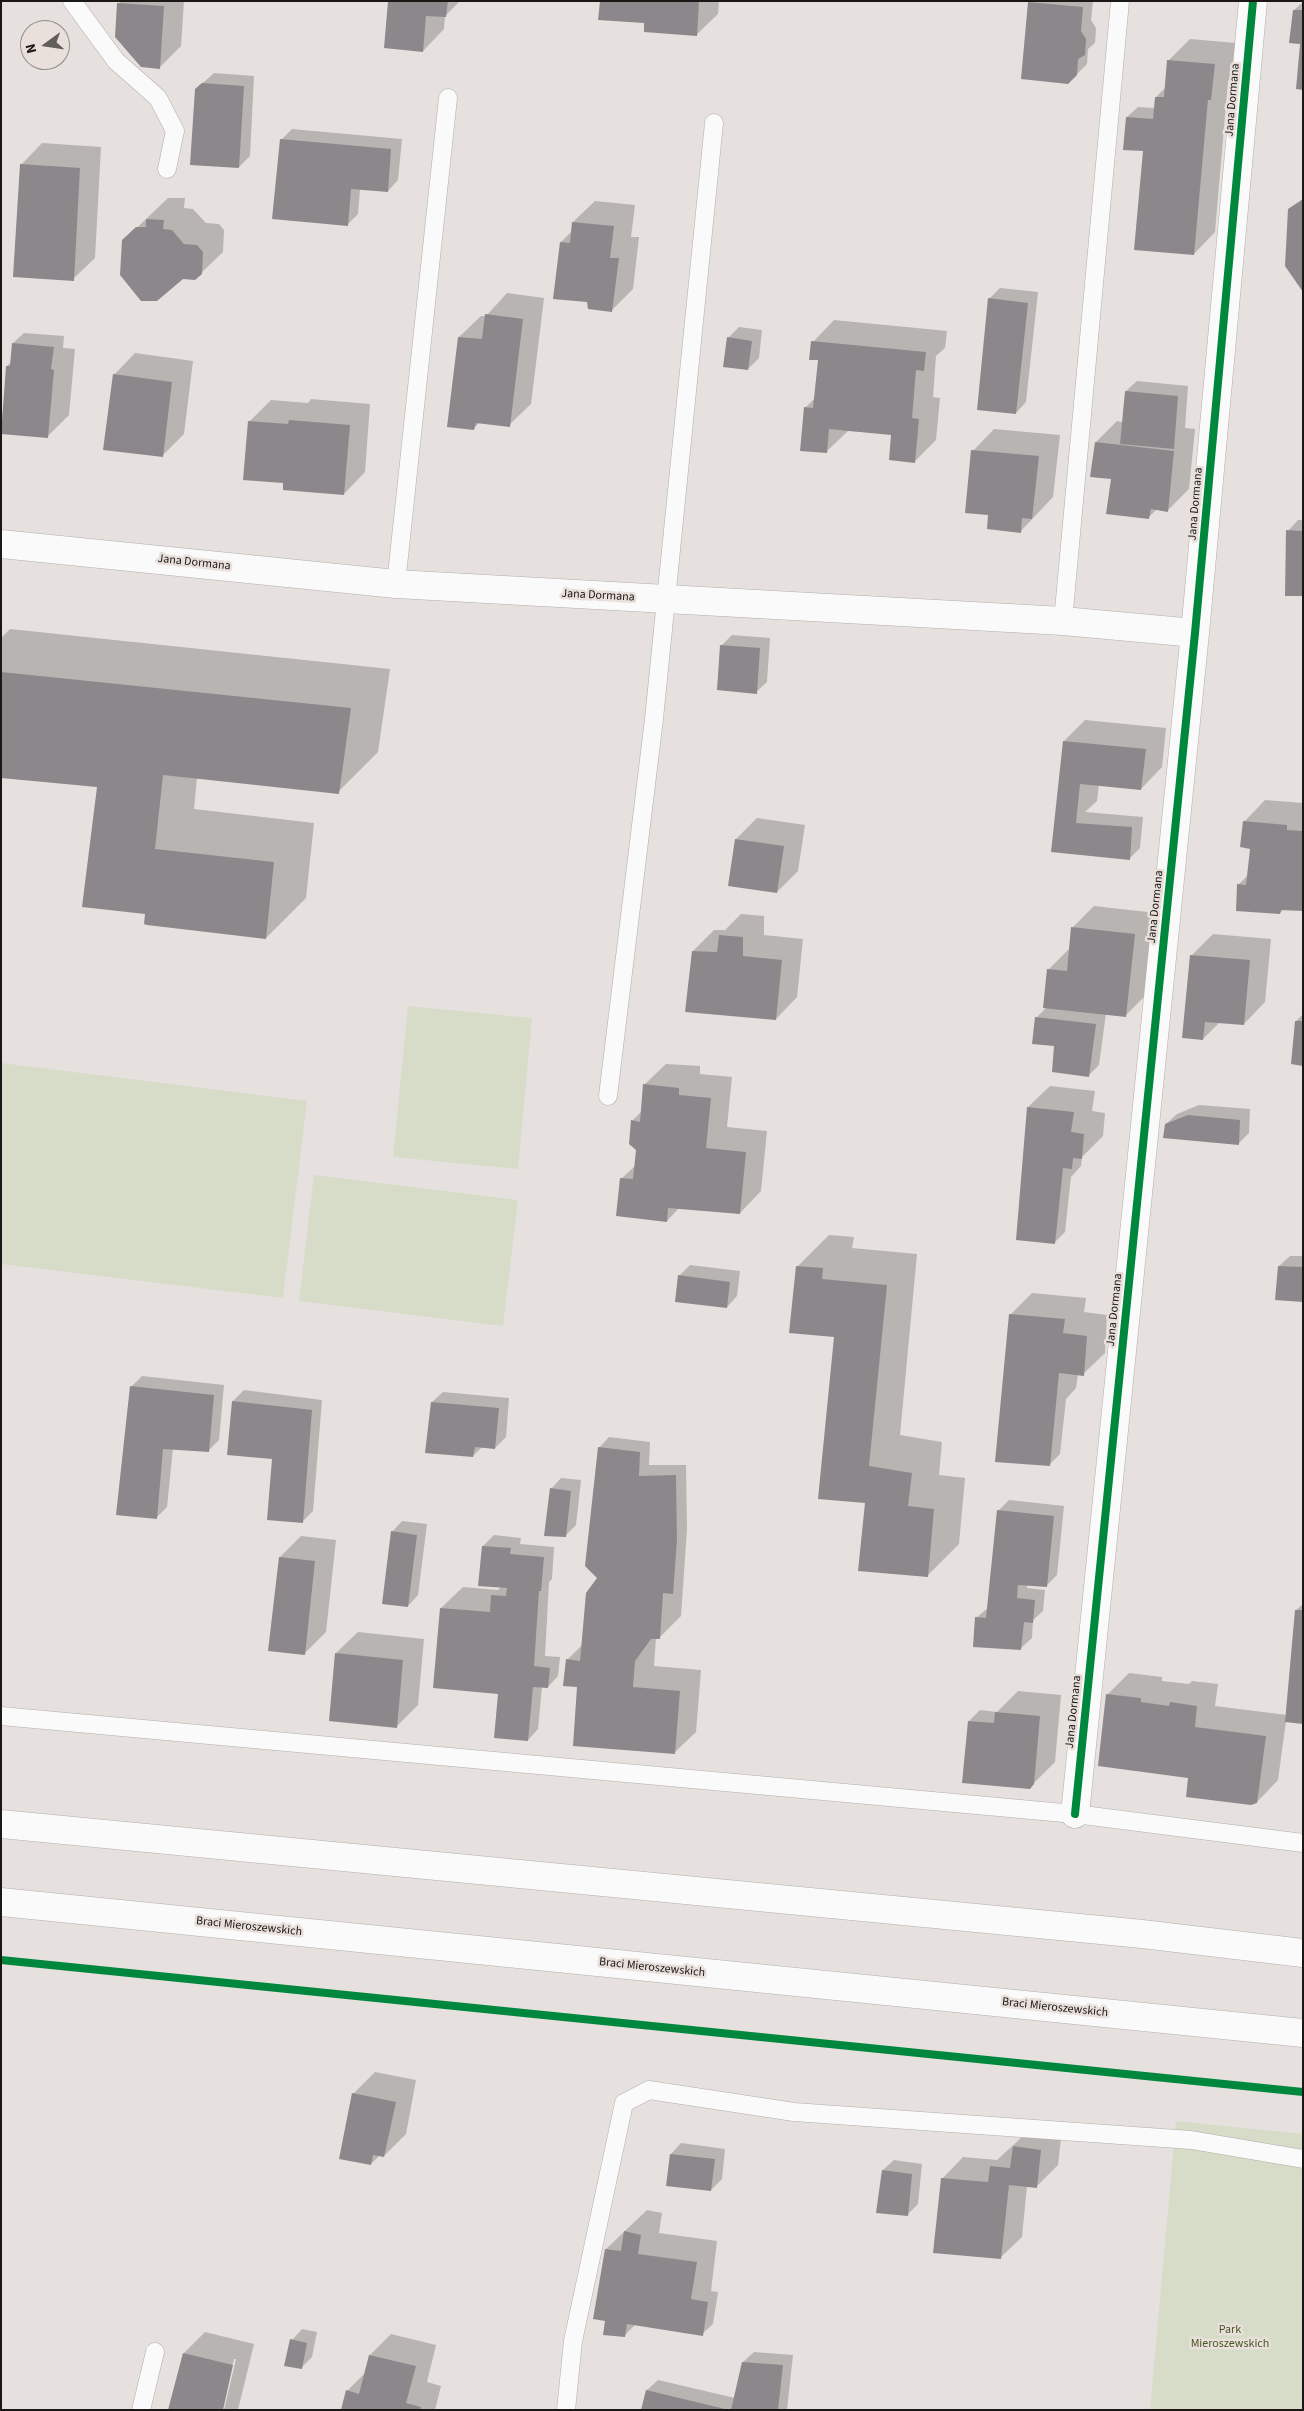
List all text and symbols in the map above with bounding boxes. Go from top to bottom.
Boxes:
north arrow [20,20,70,70]
text: N [21,41,42,55]
street label: Jana Dormana [1223,63,1243,137]
street label: Jana Dormana [1186,467,1206,541]
street label: Jana Dormana [157,552,231,574]
street label: Jana Dormana [561,587,635,605]
street label: Jana Dormana [1145,870,1167,944]
street label: Jana Dormana [1104,1273,1126,1347]
street label: Jana Dormana [1063,1675,1085,1749]
street label: Braci Mieroszewskich [195,1914,303,1940]
street label: Braci Mieroszewskich [598,1955,706,1981]
street label: Braci Mieroszewskich [1001,1995,1109,2021]
park label: Park Mieroszewskich [1191,2323,1269,2351]

